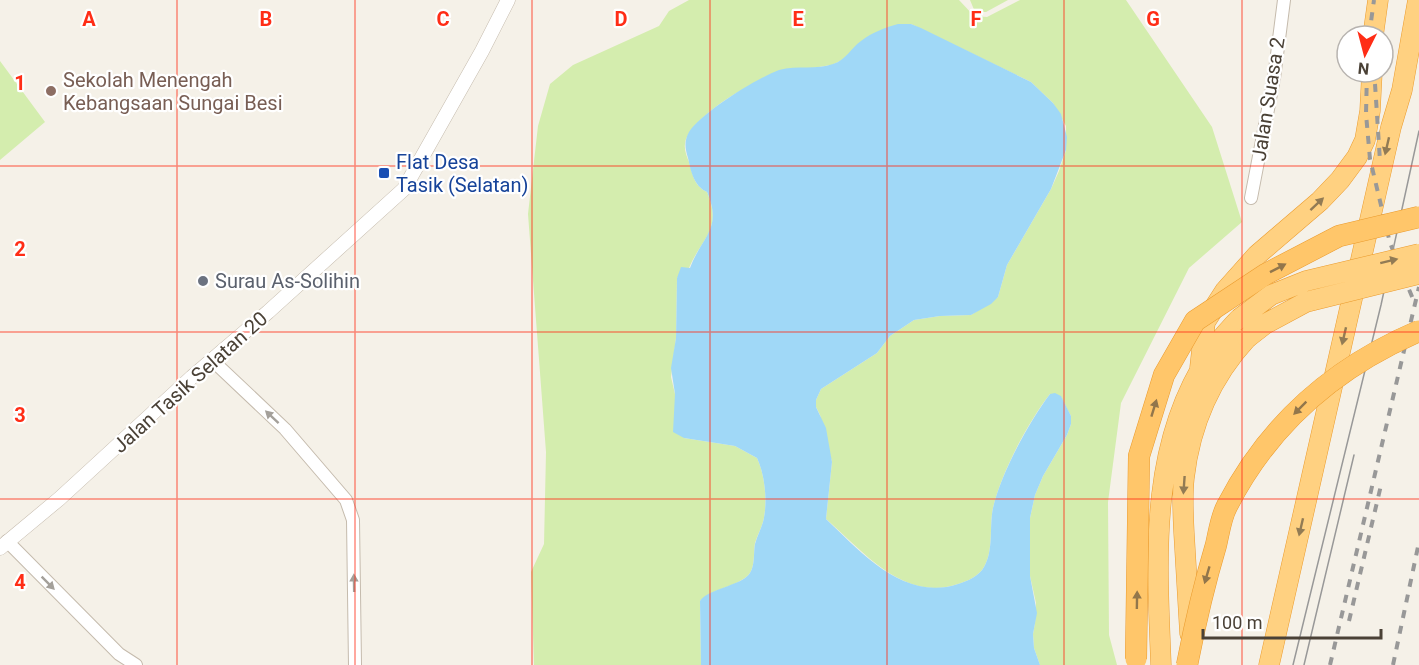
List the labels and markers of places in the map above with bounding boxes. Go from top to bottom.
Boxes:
place label: Sekolah Menengah Kebangsaan Sungai Besi [63,68,283,115]
marker: Sekolah Menengah Kebangsaan Sungai Besi [44,84,58,98]
place label: Flat Desa Tasik (Selatan) [396,150,529,197]
marker: Flat Desa Tasik (Selatan) [377,166,391,180]
place label: Surau As-Solihin [215,269,360,293]
marker: Surau As-Solihin [196,274,210,288]

